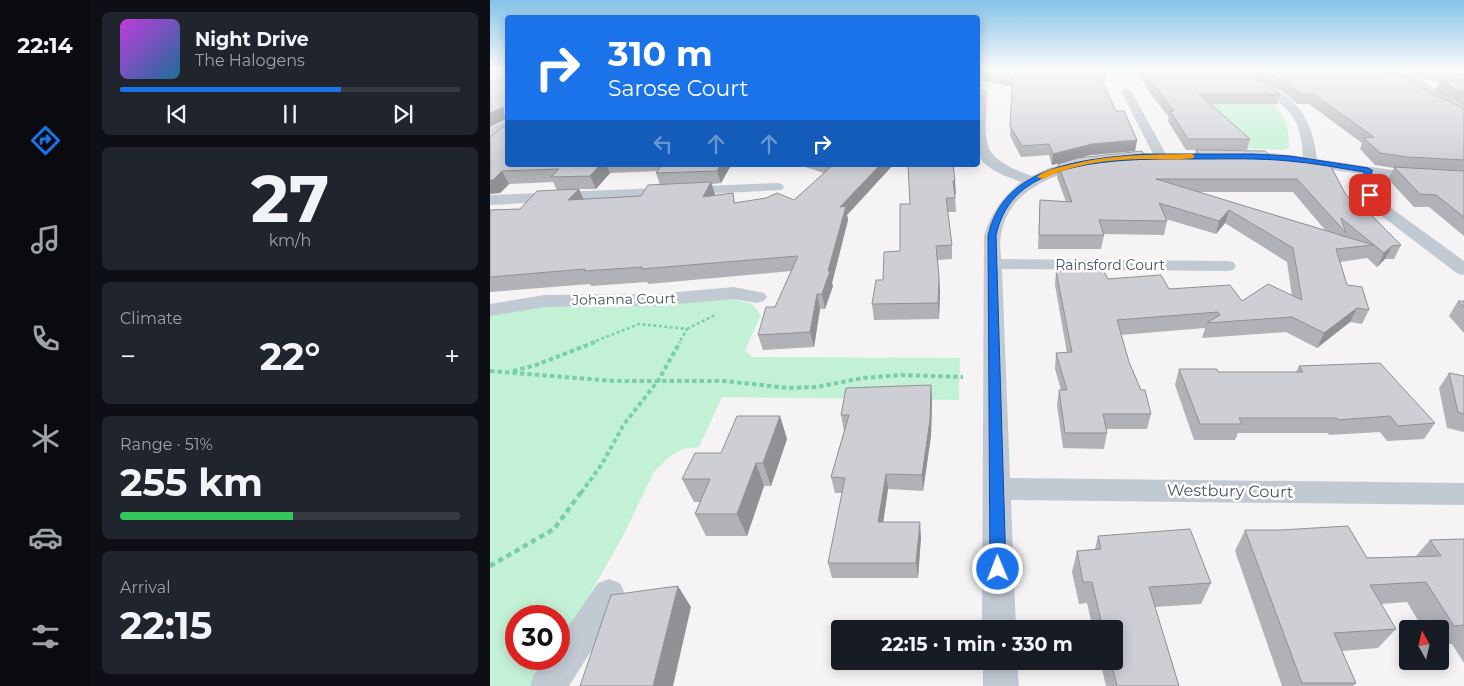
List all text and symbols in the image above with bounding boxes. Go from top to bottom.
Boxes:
text: Night Drive [195,28,309,51]
text: 22:14 [17,32,73,59]
text: 310 m [608,32,713,75]
icon: right [525,35,590,100]
text: The Halogens [195,51,305,70]
text: Sarose Court [608,75,748,102]
icon: previous [163,100,191,128]
icon: pause [276,100,304,128]
icon: next [389,100,417,128]
icon: directions [28,123,63,158]
icon: left [649,130,677,158]
icon: ahead [702,130,730,158]
icon: ahead [755,130,783,158]
icon: right [808,130,836,158]
text: 27 [251,159,329,238]
pin [1349,174,1391,216]
icon: arrive [1356,181,1384,209]
icon: music [28,222,63,257]
text: km/h [269,231,311,250]
street label: Rainsford Court [1055,256,1165,274]
street label: Johanna Court [571,289,676,309]
text: Climate [120,309,182,328]
icon: phone [28,321,63,356]
text: 22° [260,333,320,380]
text: − [120,339,136,373]
text: + [444,339,460,373]
icon: climate [28,421,63,456]
text: Range · 51% [120,435,213,454]
text: 255 km [120,459,263,506]
street label: Westbury Court [1167,480,1294,502]
icon: car [28,520,63,555]
position arrow [971,542,1023,594]
text: Arrival [120,578,170,597]
text: 22:15 [120,602,212,649]
speed limit sign: 30 [505,605,570,670]
icon: filters [28,619,63,654]
north arrow [1399,620,1449,670]
map controls [1399,620,1449,670]
text: 22:15 · 1 min · 330 m [881,633,1073,656]

